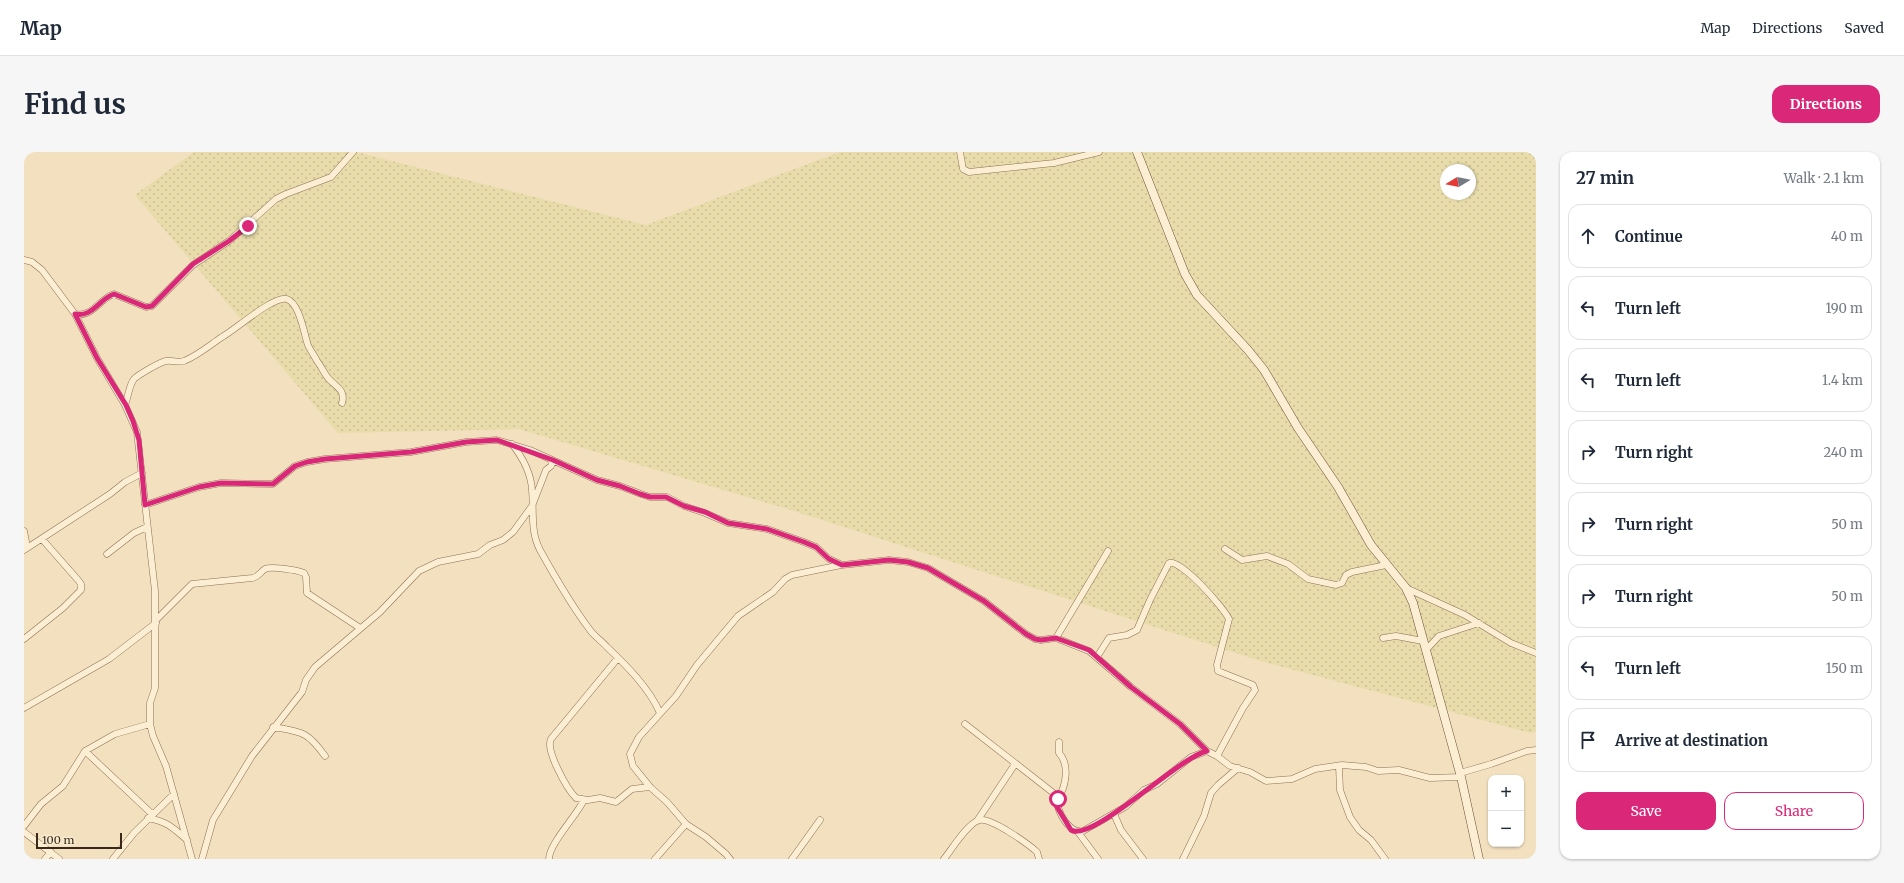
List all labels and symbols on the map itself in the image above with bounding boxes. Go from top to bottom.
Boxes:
north arrow [1440,164,1476,200]
route end [239,217,257,235]
route start [1049,790,1067,808]
scale bar [36,831,122,850]

